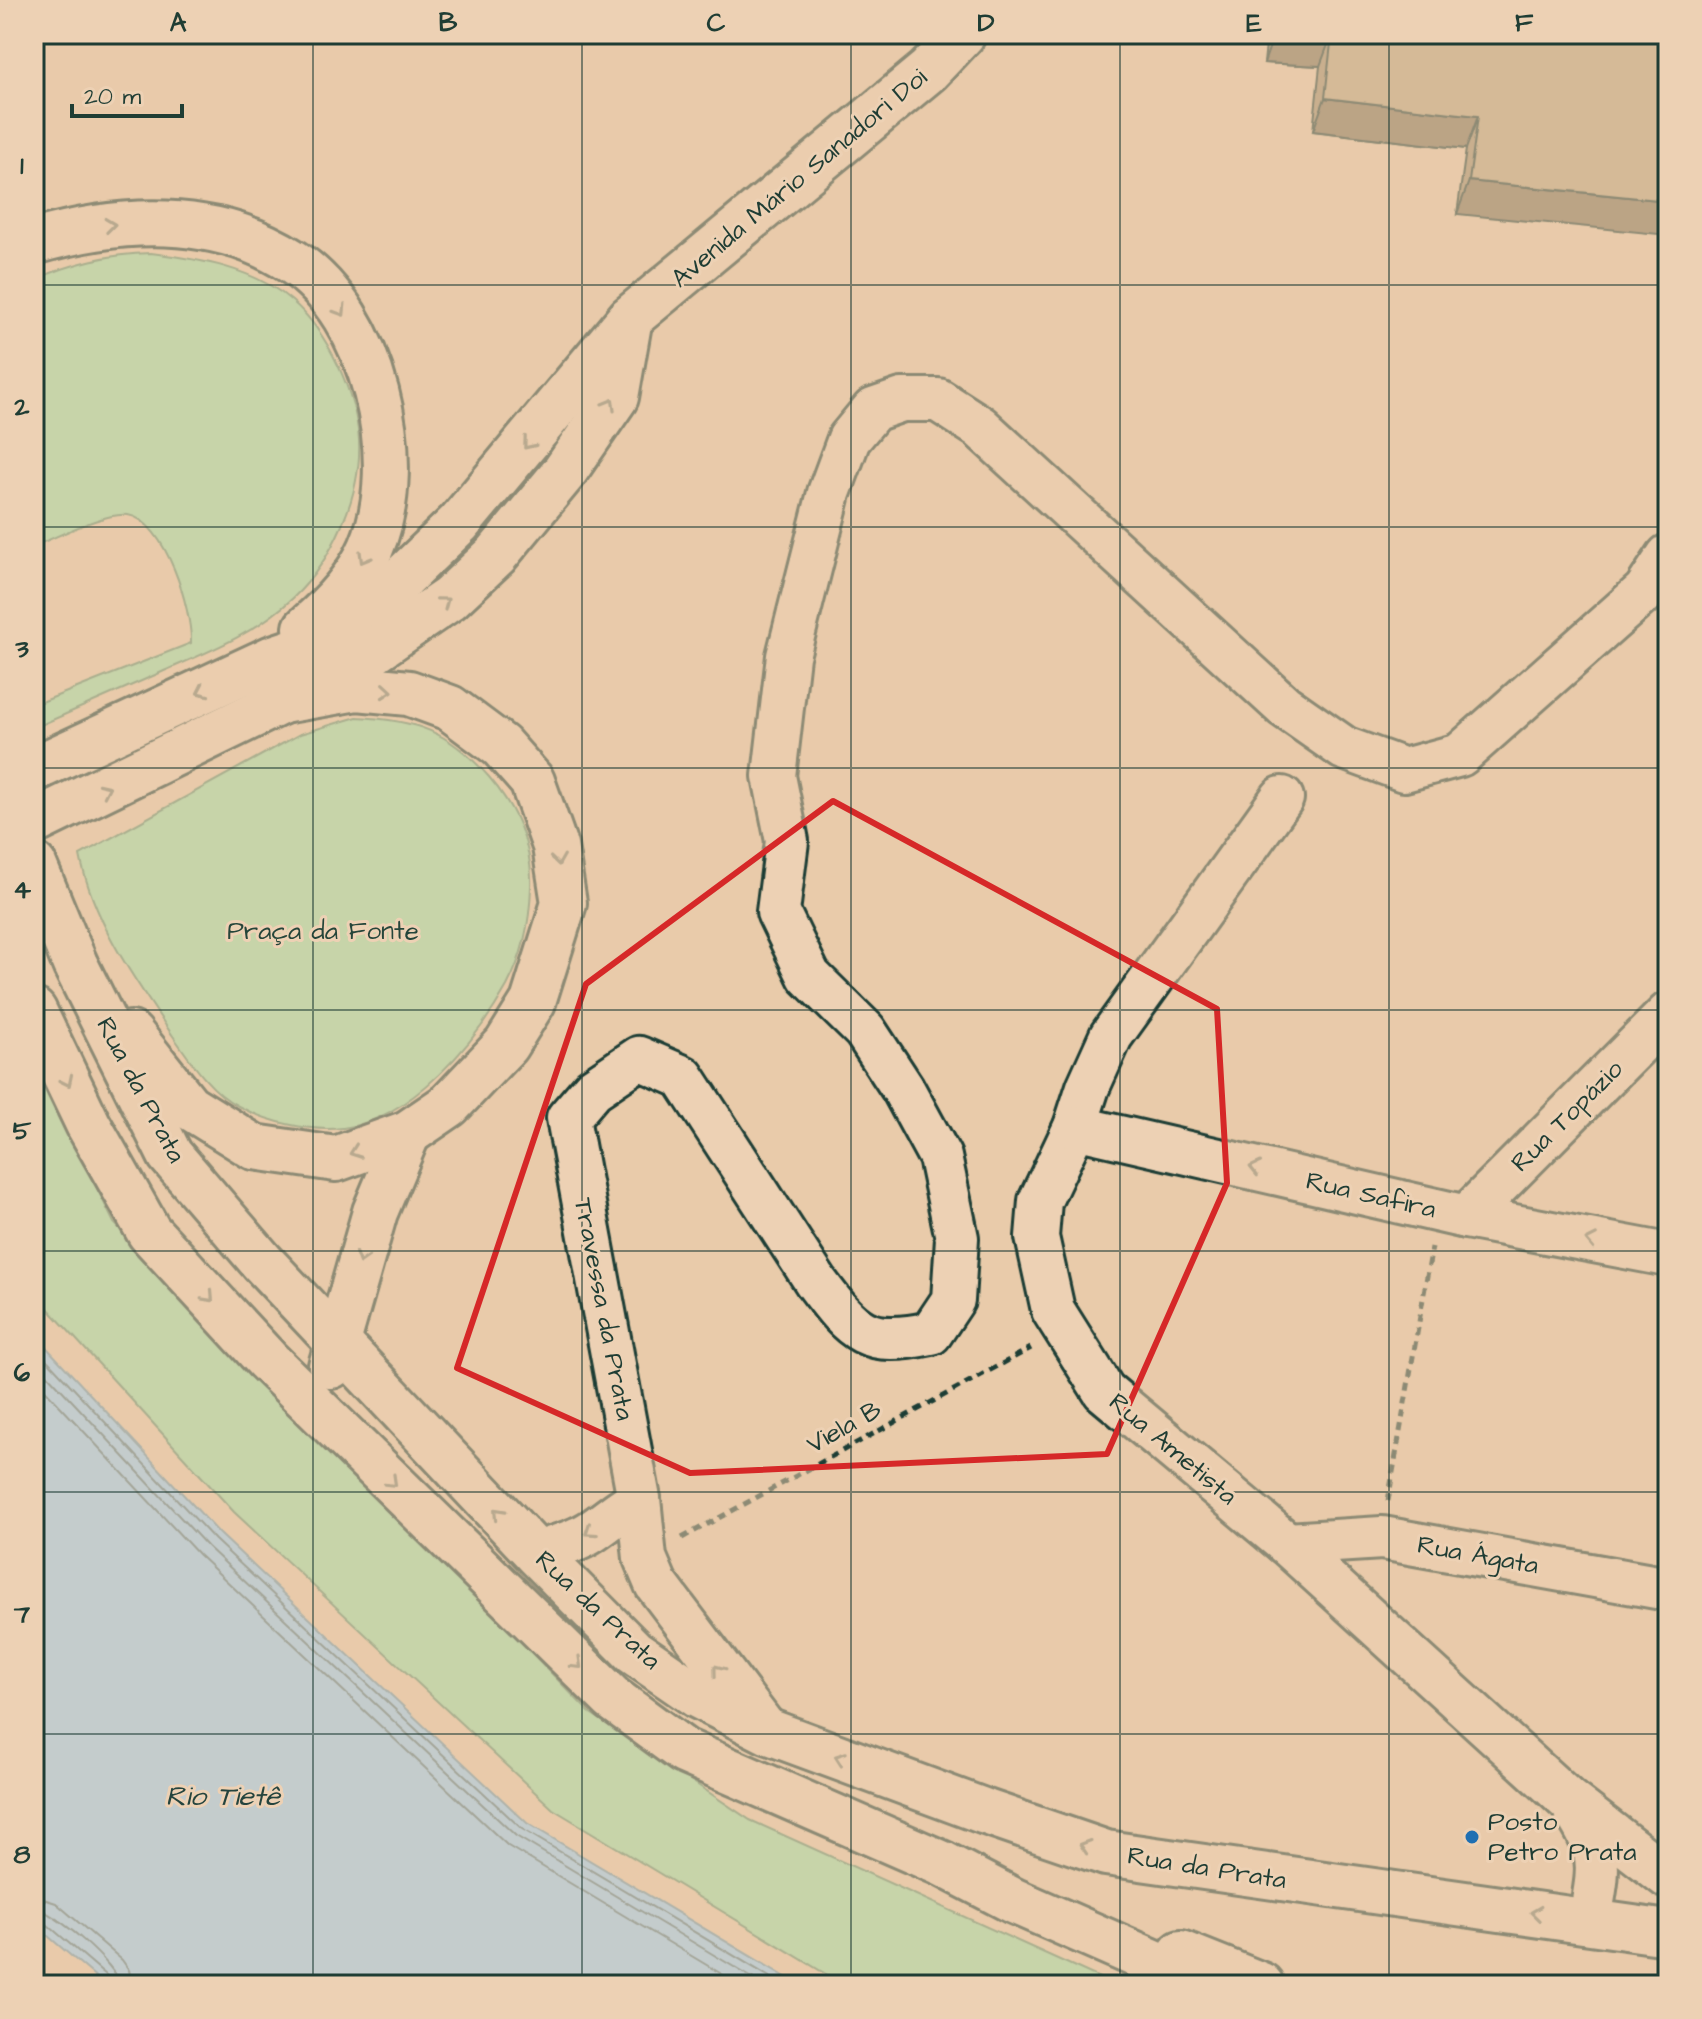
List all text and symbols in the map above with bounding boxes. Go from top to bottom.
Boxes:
text: A [170,5,187,41]
text: B [439,5,458,41]
text: C [707,5,726,41]
text: D [978,5,995,41]
text: E [1246,5,1262,41]
text: F [1515,5,1534,41]
street label: Avenida Mário Sanadori Doi [663,60,935,296]
scale bar [72,68,182,118]
text: 20 m [84,80,141,114]
text: 1 [20,148,24,184]
one-way arrow [104,216,117,233]
one-way arrow [331,302,346,317]
text: 2 [14,389,30,425]
one-way arrow [600,398,616,413]
one-way arrow [523,435,538,449]
one-way arrow [358,549,374,564]
one-way arrow [435,597,449,612]
text: 3 [14,631,29,667]
one-way arrow [196,681,210,697]
one-way arrow [381,682,394,699]
one-way arrow [96,783,111,799]
one-way arrow [549,853,566,867]
text: 4 [13,872,31,908]
park label: Praça da Fonte [227,913,419,949]
street label: Rua da Prata [87,1011,195,1169]
street label: Rua Topázio [1503,1052,1631,1180]
one-way arrow [58,1073,73,1088]
text: 5 [13,1113,32,1149]
one-way arrow [349,1142,363,1159]
one-way arrow [1249,1160,1263,1177]
street label: Rua Safira [1303,1163,1439,1227]
street label: Travessa da Prata [565,1195,643,1423]
one-way arrow [1585,1233,1598,1250]
one-way arrow [354,1251,370,1265]
one-way arrow [199,1288,214,1302]
text: 6 [14,1355,31,1391]
street label: Rua Ametista [1101,1385,1245,1513]
street label: Viela B [800,1392,888,1462]
one-way arrow [383,1473,397,1487]
one-way arrow [492,1508,507,1522]
one-way arrow [585,1521,599,1536]
street label: Rua Ágata [1414,1527,1541,1585]
street label: Rua da Prata [527,1542,669,1678]
text: 7 [13,1596,30,1632]
one-way arrow [568,1655,582,1669]
one-way arrow [713,1665,728,1679]
one-way arrow [834,1751,848,1768]
water label: Rio Tietê [166,1777,282,1816]
place label: Posto Petro Prata [1488,1804,1636,1870]
marker: Posto Petro Prata [1463,1828,1481,1846]
text: 8 [14,1837,31,1873]
street label: Rua da Prata [1125,1838,1289,1898]
one-way arrow [1079,1839,1093,1855]
one-way arrow [1529,1905,1542,1922]

